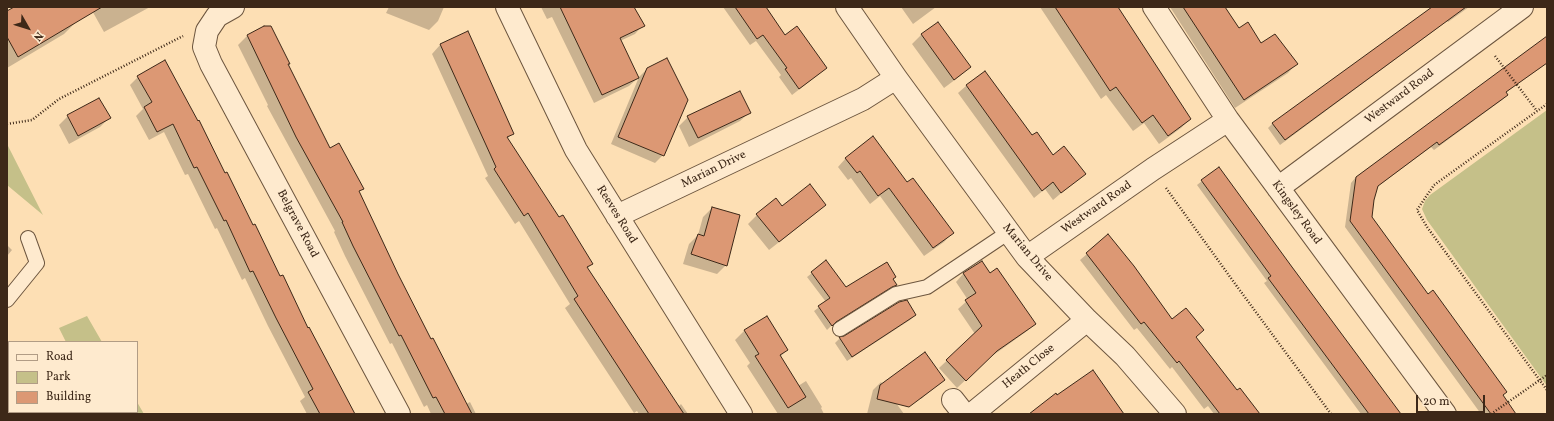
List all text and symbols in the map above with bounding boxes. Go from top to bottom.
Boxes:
north arrow [8,8,48,48]
text: N [29,28,46,44]
street label: Westward Road [1363,66,1437,128]
street label: Marian Drive [679,148,749,192]
street label: Westward Road [1059,178,1135,238]
street label: Kingsley Road [1268,178,1324,248]
street label: Reeves Road [592,183,640,247]
street label: Belgrave Road [273,188,321,260]
street label: Marian Drive [999,221,1055,285]
legend [8,341,138,413]
street label: Heath Close [1000,342,1058,392]
text: Road [46,349,73,365]
text: Park [46,369,71,385]
scale bar [1418,387,1487,413]
text: Building [46,389,91,405]
text: 20 m [1423,394,1450,410]

